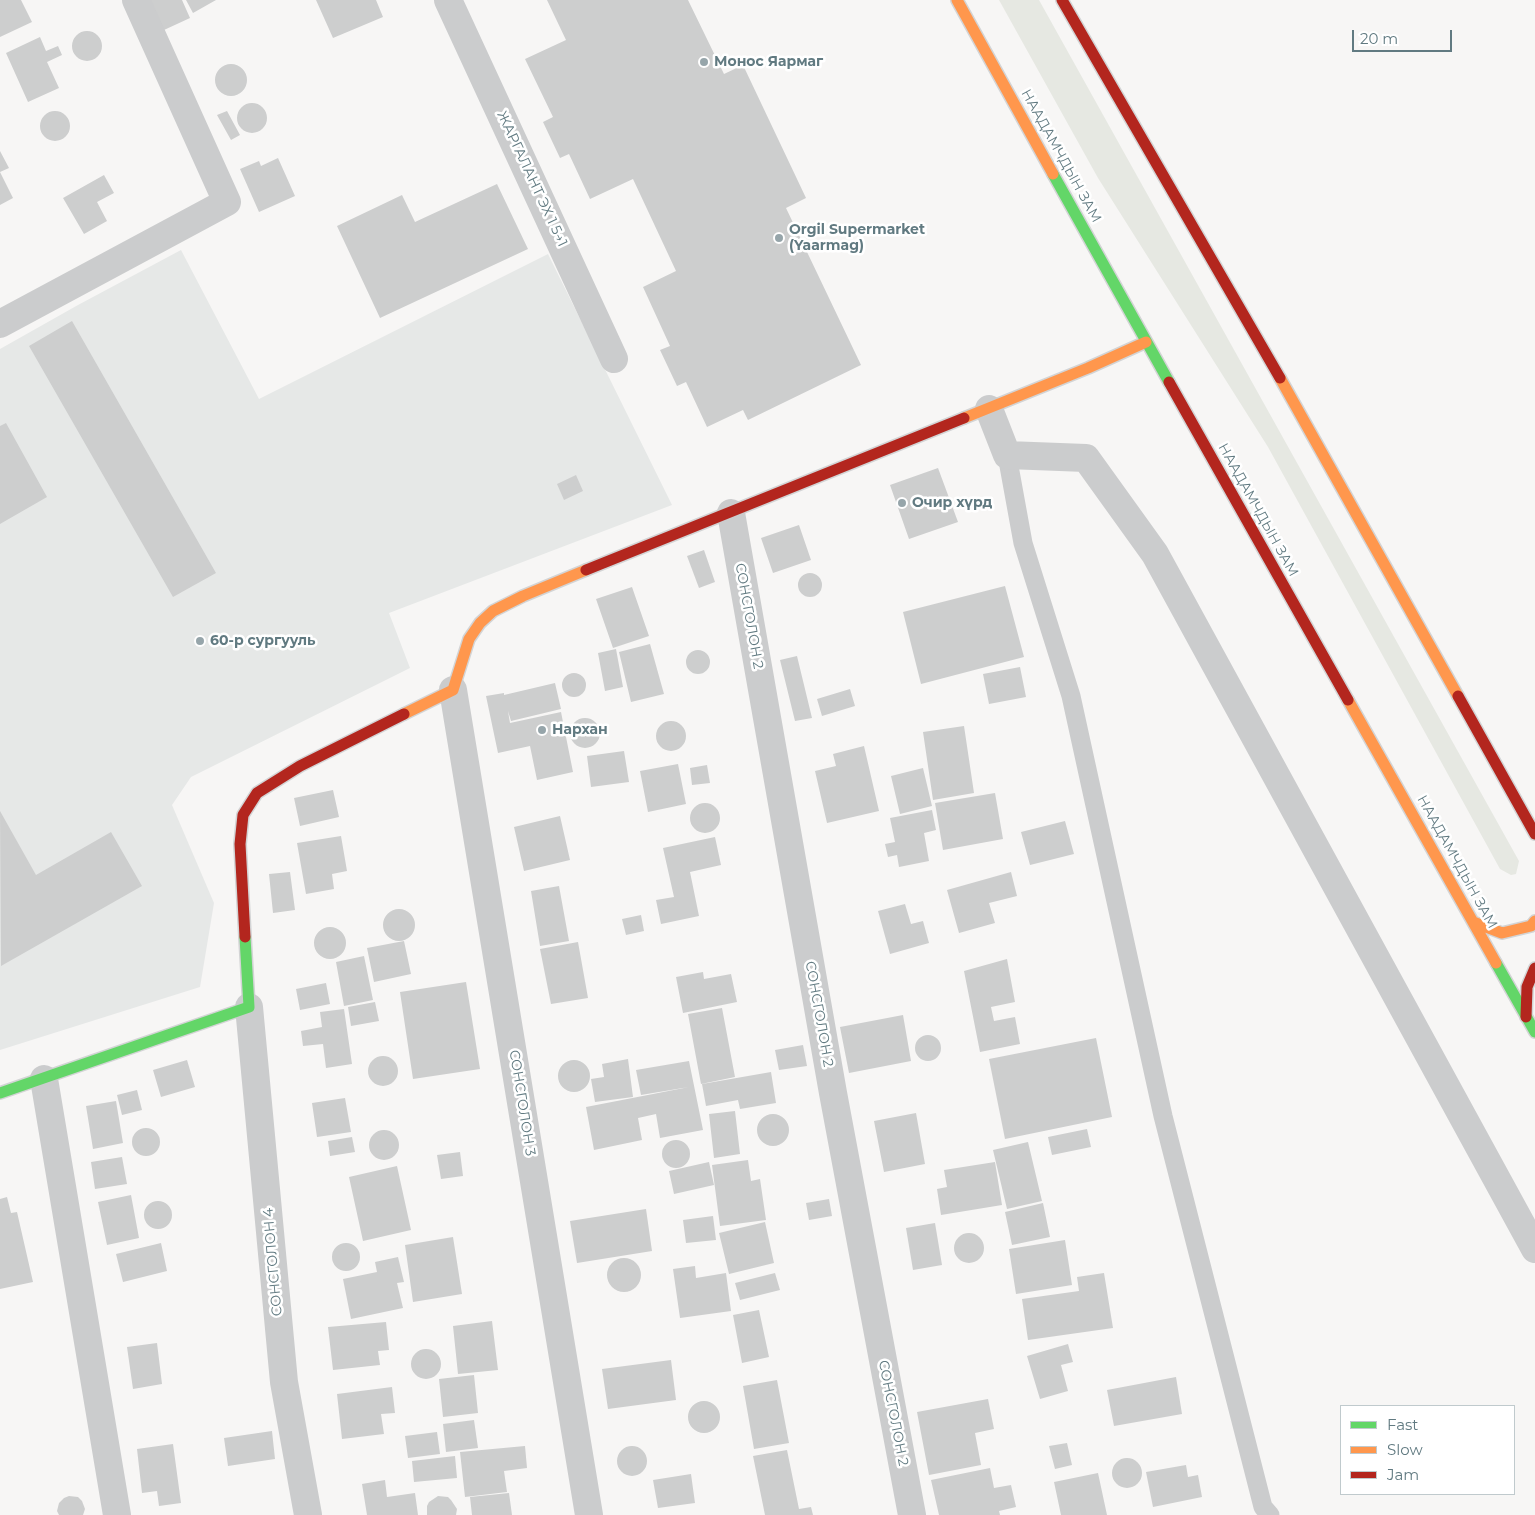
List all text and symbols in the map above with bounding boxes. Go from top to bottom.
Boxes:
scale bar [1355,20,1455,52]
text: 20 m [1360,29,1398,48]
place label: Монос Яармаг [714,54,823,70]
marker: Монос Яармаг [698,56,710,68]
street label: НААДАМЧДЫН ЗАМ [1017,86,1105,226]
street label: ЖАРГАЛАНТ ЭХ 1 5→1 [493,109,571,249]
place label: Orgil Supermarket (Yaarmag) [789,222,925,254]
marker: Orgil Supermarket (Yaarmag) [773,232,785,244]
street label: НААДАМЧДЫН ЗАМ [1214,440,1302,580]
place label: Очир хүрд [912,495,992,511]
marker: Очир хүрд [896,497,908,509]
street label: СОНСГОЛОН 2 [731,562,767,670]
place label: 60-р сургууль [210,633,316,649]
marker: 60-р сургууль [194,635,206,647]
place label: Нархан [552,722,608,738]
marker: Нархан [536,724,548,736]
street label: НААДАМЧДЫН ЗАМ [1413,792,1501,932]
street label: СОНСГОЛОН 2 [801,960,837,1068]
street label: СОНСГОЛОН 3 [505,1049,539,1157]
street label: СОНСГОЛОН 4 [260,1207,286,1317]
street label: СОНСГОЛОН 2 [875,1359,911,1467]
legend [1340,1405,1515,1495]
text: Fast [1387,1415,1418,1434]
text: Slow [1387,1440,1423,1459]
text: Jam [1387,1465,1419,1484]

